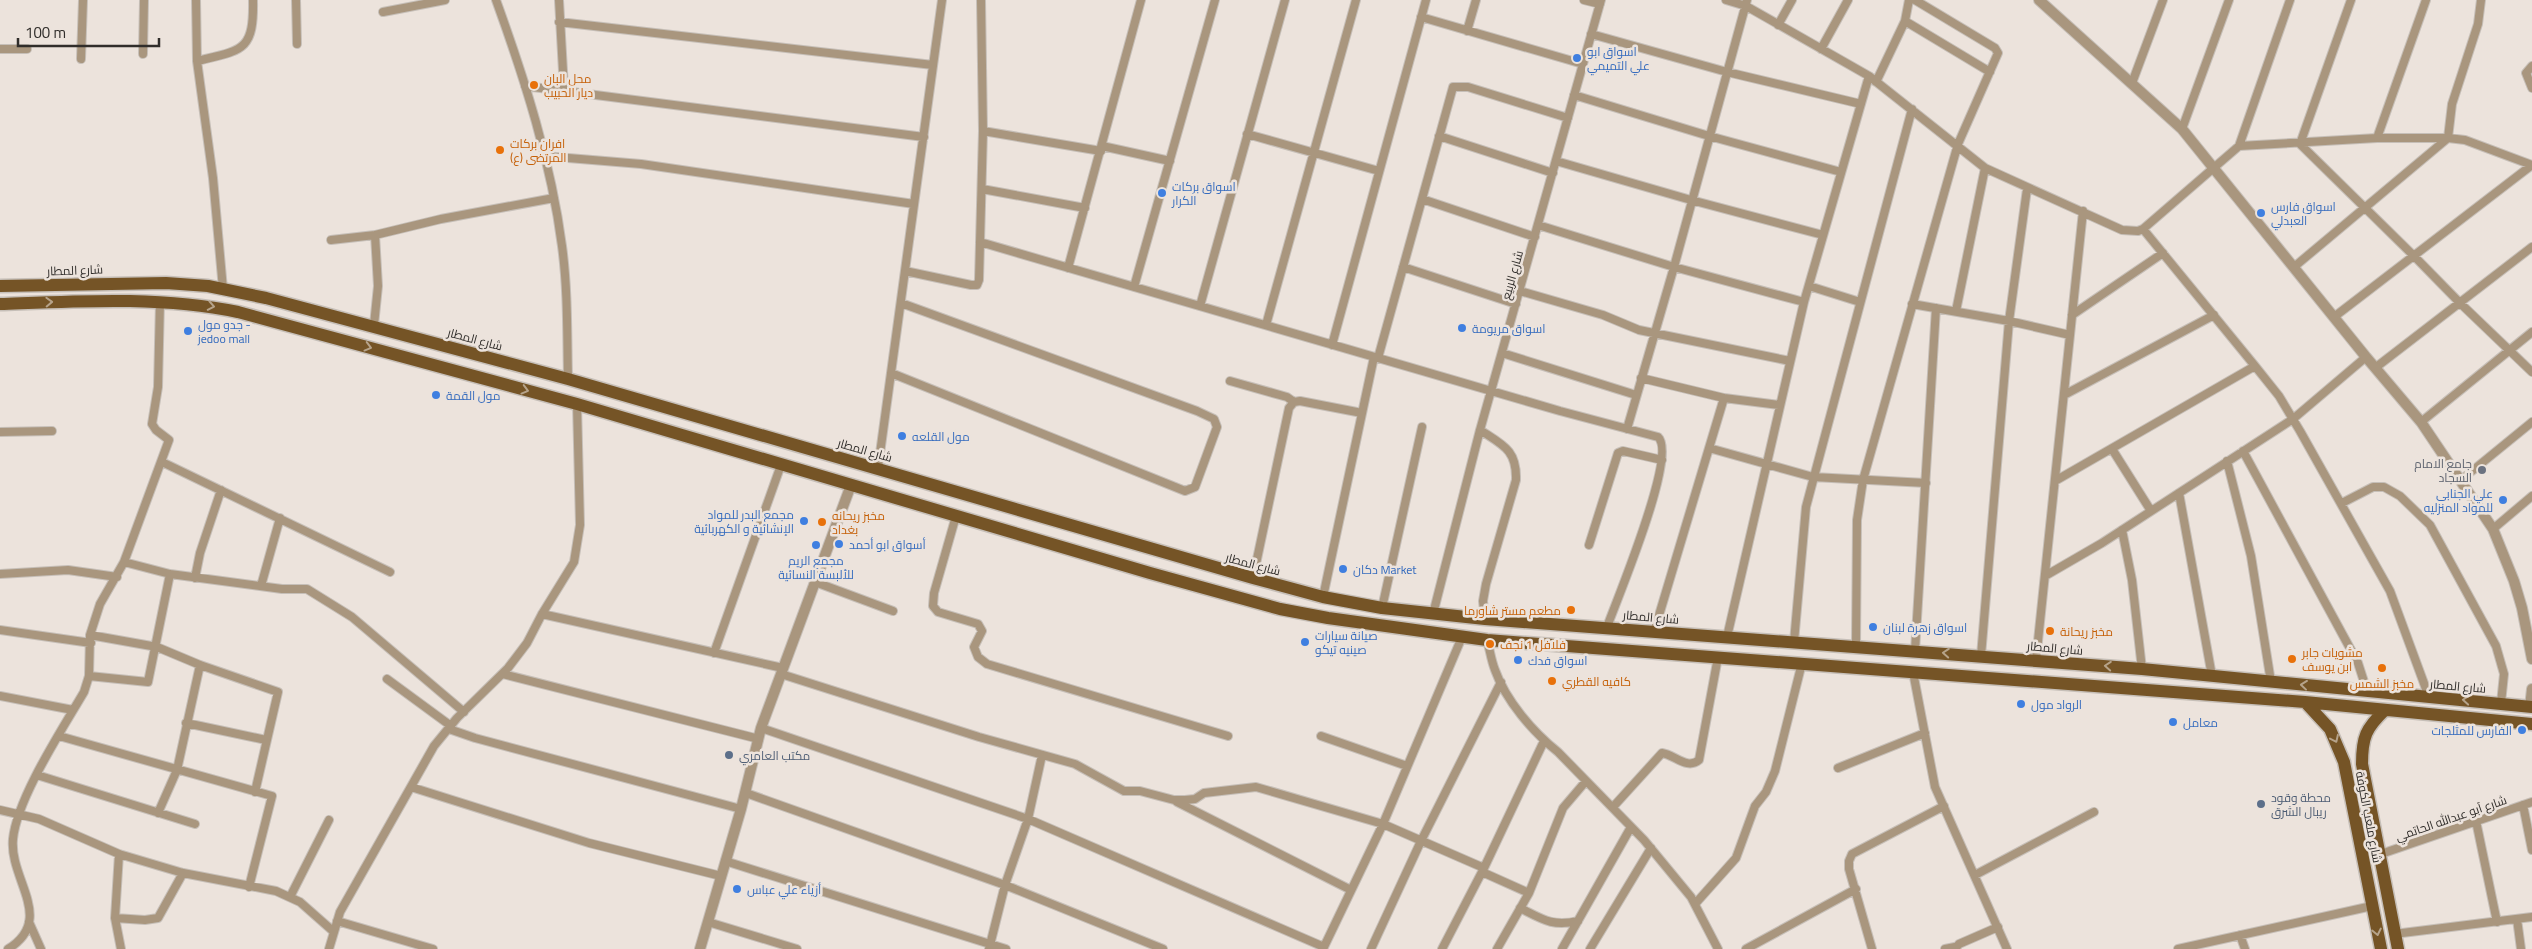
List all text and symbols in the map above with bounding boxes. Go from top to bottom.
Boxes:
scale bar [18,15,159,47]
text: 100 m [25,18,66,47]
place label: اسواق ابو علي التميمي [1587,40,1650,77]
marker: اسواق ابو علي التميمي [1571,52,1583,64]
place label: محل البان ديار الحبيب [544,67,593,104]
marker: محل البان ديار الحبيب [528,79,540,91]
place label: افران بركات المرتضى (ع) [510,132,567,169]
marker: افران بركات المرتضى (ع) [494,144,506,156]
place label: اسواق بركات الكرار [1171,175,1236,212]
marker: اسواق بركات الكرار [1156,187,1168,199]
place label: اسواق فارس العبدلي [2271,195,2336,232]
marker: اسواق فارس العبدلي [2255,207,2267,219]
street label: شارع الربيع [1494,248,1530,302]
street label: شارع المطار [46,258,104,283]
one-way arrow [45,297,53,307]
one-way arrow [206,300,215,311]
place label: جدو مول - jedoo mall [197,313,251,350]
place label: اسواق مريومة [1472,317,1545,340]
street label: شارع المطار [444,320,505,357]
marker: اسواق مريومة [1456,322,1468,334]
marker: جدو مول - jedoo mall [182,325,194,337]
one-way arrow [364,341,373,352]
place label: مول القمة [446,384,501,407]
one-way arrow [520,384,529,395]
marker: مول القمة [430,389,442,401]
place label: مول القلعه [912,425,970,448]
marker: مول القلعه [896,430,908,442]
street label: شارع المطار [834,431,895,469]
place label: جامع الامام السجاد [2414,452,2472,489]
marker: جامع الامام السجاد [2476,464,2488,476]
place label: علي الجنابي للمواد المنزليه [2424,482,2493,519]
marker: علي الجنابي للمواد المنزليه [2497,494,2509,506]
place label: مجمع البدر للمواد الإنشائية و الكهربائية [694,503,794,540]
place label: مخبز ريحانه بغداد [832,504,885,541]
marker: مجمع البدر للمواد الإنشائية و الكهربائية [798,515,810,527]
marker: مخبز ريحانه بغداد [816,516,828,528]
place label: أسواق ابو أحمد [849,533,926,556]
marker: أسواق ابو أحمد [833,538,845,550]
marker: مجمع الريم للألبسة النسائية [810,539,822,551]
street label: شارع المطار [1222,545,1283,582]
place label: مجمع الريم للألبسة النسائية [778,549,854,586]
place label: دكان Market [1353,558,1417,581]
marker: دكان Market [1337,563,1349,575]
place label: مطعم مستر شاورما [1464,599,1561,622]
street label: شارع المطار [1621,603,1680,631]
marker: مطعم مستر شاورما [1565,604,1577,616]
place label: اسواق زهرة لبنان [1883,616,1967,639]
place label: مخبز ريحانة [2060,620,2113,643]
marker: اسواق زهرة لبنان [1867,621,1879,633]
place label: صيانة سيارات صينيه تيكو [1315,624,1378,661]
marker: مخبز ريحانة [2044,625,2056,637]
place label: فلافل 1 نجف [1500,633,1566,656]
street label: شارع المطار [2025,634,2084,662]
marker: صيانة سيارات صينيه تيكو [1299,636,1311,648]
marker: فلافل 1 نجف [1484,638,1496,650]
place label: مشويات جابر ابن يوسف [2301,641,2363,678]
one-way arrow [1941,648,1949,659]
place label: اسواق فدك [1528,649,1587,672]
marker: مشويات جابر ابن يوسف [2286,653,2298,665]
marker: اسواق فدك [1512,654,1524,666]
one-way arrow [2103,661,2111,672]
marker: مخبز الشمس [2376,662,2388,674]
place label: كافيه القطري [1562,670,1631,693]
place label: مخبز الشمس [2350,672,2414,695]
street label: شارع المطار [2428,672,2487,700]
marker: كافيه القطري [1546,675,1558,687]
one-way arrow [2300,680,2308,691]
place label: الرواد مول [2031,693,2082,716]
one-way arrow [2462,695,2470,706]
marker: الرواد مول [2015,698,2027,710]
place label: معامل [2183,711,2218,734]
marker: معامل [2167,716,2179,728]
place label: الفارس للمثلجات [2431,719,2512,742]
marker: الفارس للمثلجات [2516,724,2528,736]
one-way arrow [2329,734,2339,743]
place label: مكتب العامري [739,744,810,767]
marker: مكتب العامري [723,749,735,761]
street label: شارع ملعب الكوفة [2349,769,2389,865]
place label: محطة وقود ريبال الشرق [2271,786,2331,823]
street label: شارع آبو عبدالله الحاتمي [2392,788,2510,848]
marker: محطة وقود ريبال الشرق [2255,798,2267,810]
place label: أزياء علي عباس [747,878,821,901]
marker: أزياء علي عباس [731,883,743,895]
one-way arrow [2372,928,2382,936]

